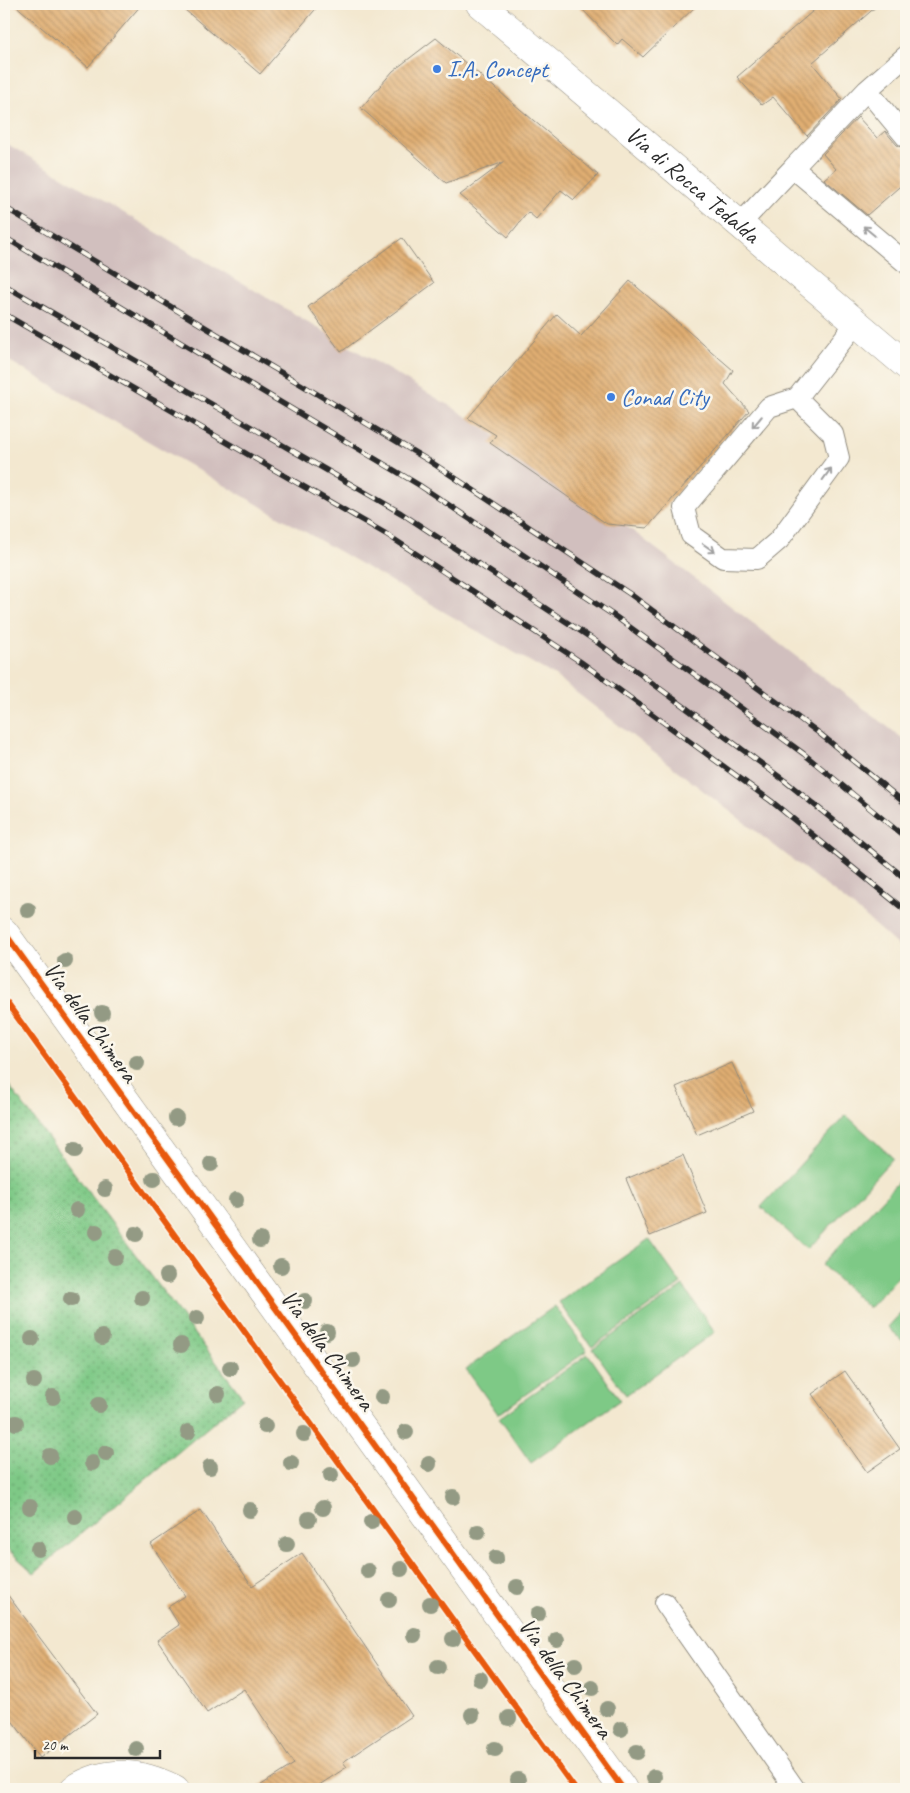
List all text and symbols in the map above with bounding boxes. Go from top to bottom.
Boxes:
place label: I.A. Concept [447,54,550,84]
marker: I.A. Concept [431,63,443,75]
street label: Via di Rocca Tedalda [620,119,767,250]
one-way arrow [863,226,876,237]
place label: Conad City [621,382,710,412]
marker: Conad City [605,391,617,403]
one-way arrow [751,415,763,428]
one-way arrow [822,467,832,481]
one-way arrow [702,543,716,553]
street label: Via della Chimera [37,956,146,1089]
street label: Via della Chimera [274,1284,383,1417]
street label: Via della Chimera [512,1612,621,1745]
scale bar [35,1728,160,1760]
text: 20 m [42,1736,69,1755]

